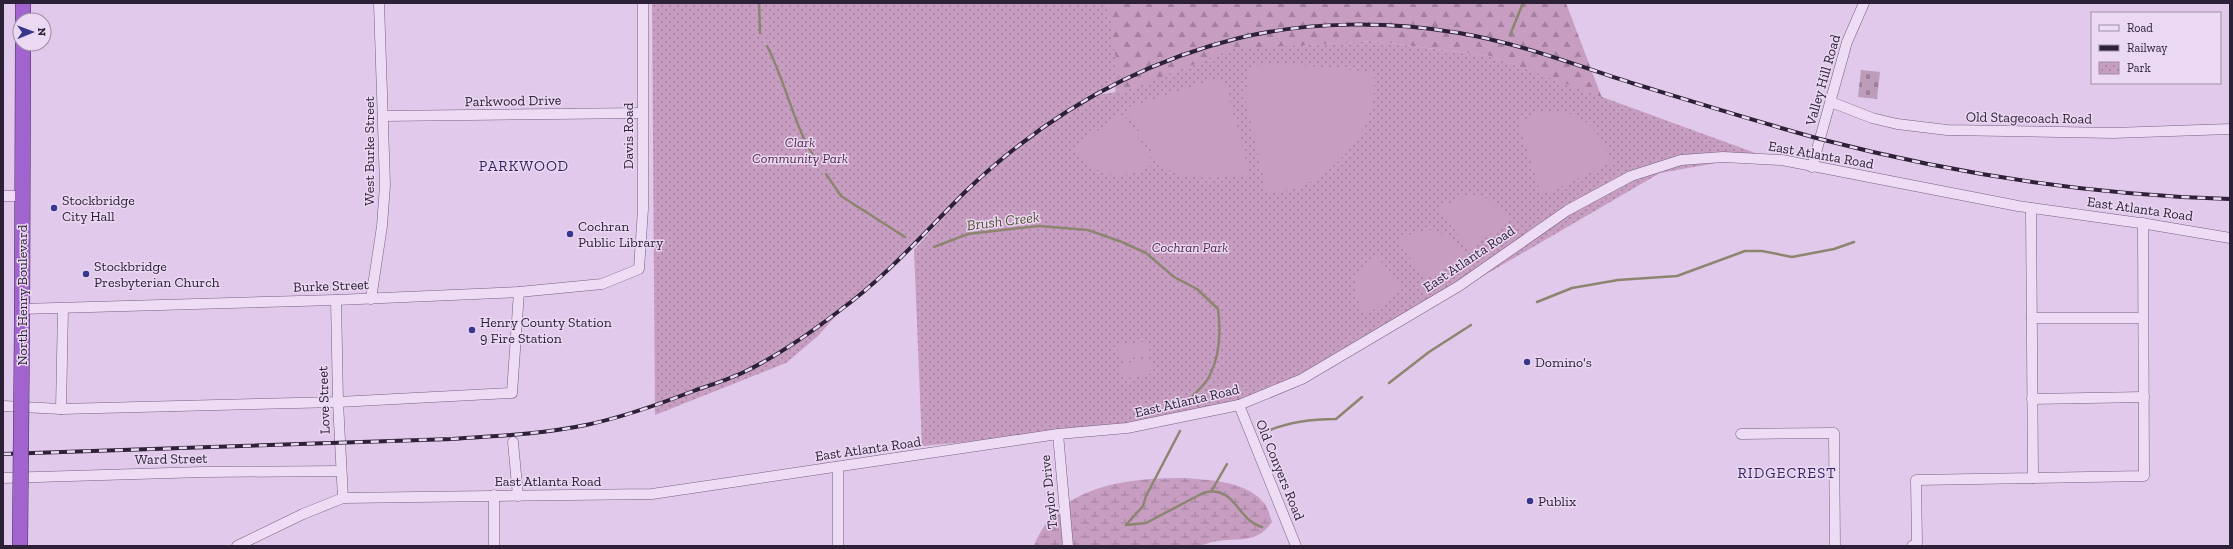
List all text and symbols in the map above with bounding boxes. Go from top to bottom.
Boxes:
north arrow [12,12,52,52]
legend [2091,12,2221,84]
text: Road [2127,21,2153,35]
text: N [35,28,48,37]
street label: Valley Hill Road [1802,32,1844,128]
text: Railway [2127,41,2168,55]
text: Park [2127,61,2152,75]
street label: Parkwood Drive [465,92,562,110]
street label: West Burke Street [361,96,378,206]
street label: Davis Road [620,102,637,169]
street label: Old Stagecoach Road [1966,108,2093,128]
park label: Clark Community Park [752,134,848,167]
street label: East Atlanta Road [1767,137,1875,173]
district label: PARKWOOD [479,157,569,175]
place label: Stockbridge City Hall [62,192,135,225]
street label: East Atlanta Road [2086,193,2194,225]
marker: Stockbridge City Hall [49,203,59,213]
water label: Brush Creek [966,208,1041,234]
place label: Cochran Public Library [578,218,664,251]
street label: East Atlanta Road [1420,222,1518,296]
street label: North Henry Boulevard [14,224,31,365]
marker: Cochran Public Library [565,229,575,239]
park label: Cochran Park [1152,239,1228,256]
place label: Stockbridge Presbyterian Church [94,258,220,291]
marker: Stockbridge Presbyterian Church [81,269,91,279]
street label: Burke Street [293,276,370,296]
place label: Henry County Station 9 Fire Station [480,314,612,347]
marker: Henry County Station 9 Fire Station [467,325,477,335]
place label: Domino's [1535,354,1592,371]
marker: Domino's [1522,357,1532,367]
street label: Love Street [314,365,334,434]
street label: East Atlanta Road [1133,381,1241,421]
street label: Old Conyers Road [1252,417,1308,523]
street label: East Atlanta Road [814,433,922,465]
street label: Ward Street [134,450,208,468]
street label: Taylor Drive [1037,454,1061,530]
district label: RIDGECREST [1738,464,1836,482]
street label: East Atlanta Road [495,473,602,490]
place label: Publix [1538,493,1576,510]
marker: Publix [1525,496,1535,506]

